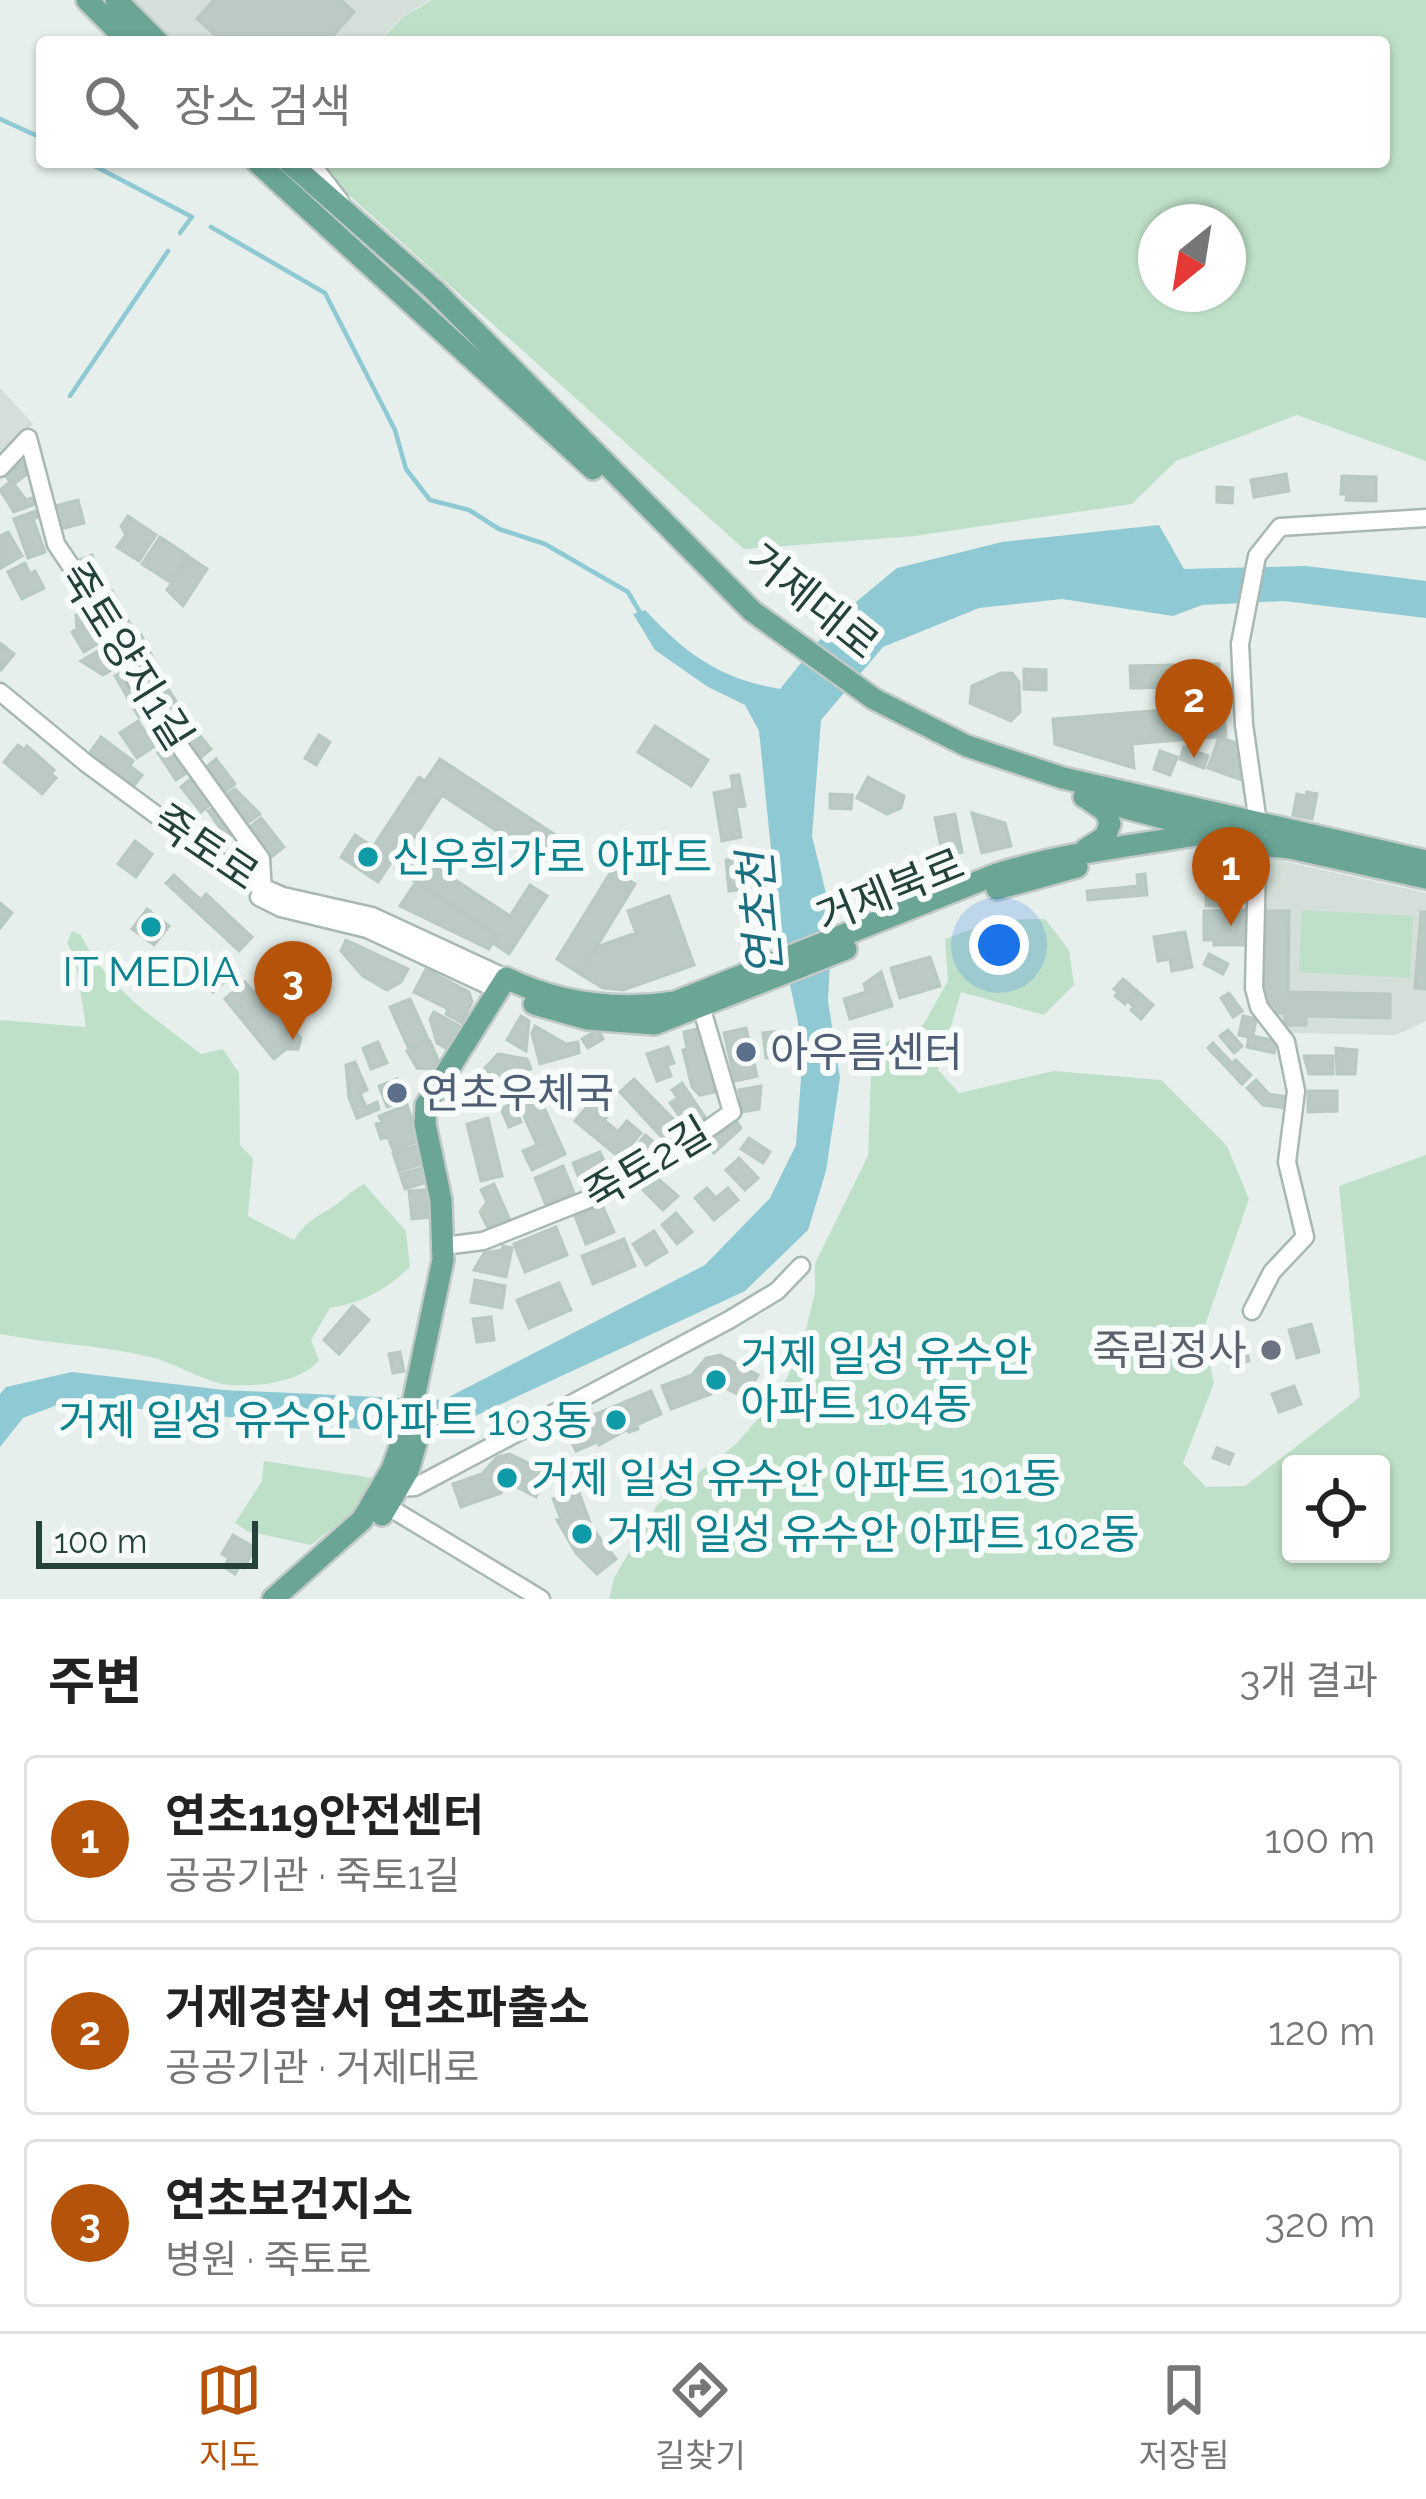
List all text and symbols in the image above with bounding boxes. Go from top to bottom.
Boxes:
search box [36,36,1390,168]
icon: search [78,69,144,135]
text: 장소 검색 [174,80,351,133]
north arrow [1138,204,1246,312]
street label: 거제대로 [737,534,888,669]
street label: 죽토양지1길 [50,554,203,759]
pin: 2 [1155,659,1233,758]
street label: 죽토로 [144,795,267,900]
pin: 1 [1192,827,1270,926]
place label: 신우희가로 아파트 [392,833,712,882]
street label: 거제북로 [809,839,971,942]
marker: 신우희가로 아파트 [355,844,381,870]
water label: 연초천 [728,845,792,978]
marker: IT MEDIA [138,914,164,940]
your location [969,915,1029,975]
pin: 3 [254,941,332,1040]
place label: IT MEDIA [63,947,239,996]
place label: 아우름센터 [770,1028,963,1077]
marker: 아우름센터 [733,1039,759,1065]
place label: 연초우체국 [421,1069,614,1118]
marker: 연초우체국 [384,1080,410,1106]
street label: 죽토2길 [576,1107,719,1220]
place label: 죽림정사 [1092,1326,1247,1375]
place label: 거제 일성 유수안 아파트 104동 [740,1332,1032,1429]
marker: 죽림정사 [1258,1337,1284,1363]
marker: 거제 일성 유수안 아파트 104동 [703,1367,729,1393]
place label: 거제 일성 유수안 아파트 103동 [58,1396,592,1445]
marker: 거제 일성 유수안 아파트 103동 [603,1407,629,1433]
place label: 거제 일성 유수안 아파트 101동 [531,1454,1061,1503]
map controls [1282,1455,1390,1563]
button: locate [1282,1455,1390,1563]
marker: 거제 일성 유수안 아파트 101동 [494,1465,520,1491]
place label: 거제 일성 유수안 아파트 102동 [606,1510,1139,1559]
scale bar [36,1515,258,1568]
marker: 거제 일성 유수안 아파트 102동 [569,1521,595,1547]
text: 100 m [54,1522,147,1561]
text: 주변 [48,1651,142,1711]
text: 3개 결과 [1240,1657,1378,1703]
text: 연초119안전센터 [165,1789,484,1842]
text: 1 [80,1816,100,1862]
text: 100 m [1265,1816,1375,1862]
text: 공공기관 · 죽토1길 [165,1852,460,1898]
text: 거제경찰서 연초파출소 [165,1981,590,2034]
text: 2 [79,2008,101,2054]
text: 120 m [1268,2008,1375,2054]
text: 공공기관 · 거제대로 [165,2044,479,2090]
text: 연초보건지소 [165,2173,413,2226]
text: 3 [79,2200,101,2246]
text: 320 m [1264,2200,1375,2246]
text: 병원 · 죽토로 [165,2236,372,2282]
tab: 지도 [196,2357,262,2477]
tab: 길찾기 [655,2357,746,2477]
tab: 저장됨 [1139,2357,1230,2477]

